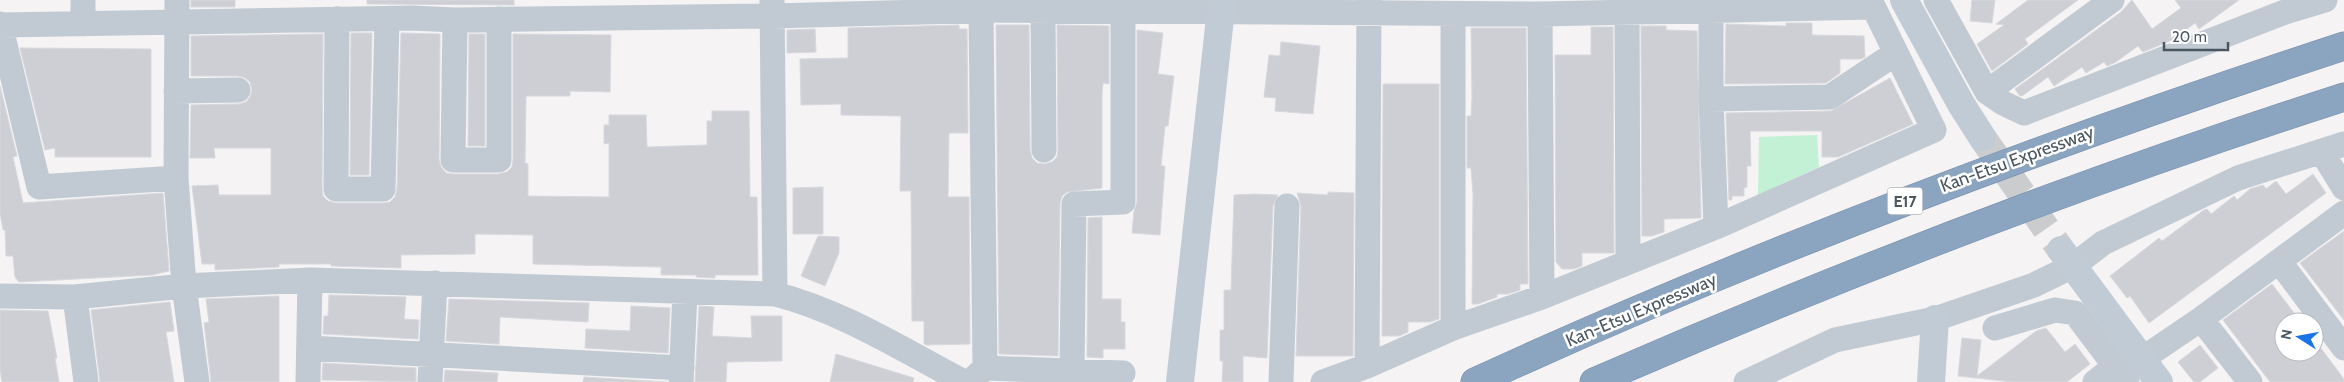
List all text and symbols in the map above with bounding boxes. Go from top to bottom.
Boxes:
scale bar [2164,20,2228,52]
text: 20 m [2172,28,2207,46]
street label: Kan-Etsu Expressway [1937,121,2097,197]
road number: E17 [1888,188,1922,215]
street label: Kan-Etsu Expressway [1562,268,1720,352]
north arrow [2274,312,2324,362]
text: N [2276,328,2296,341]

